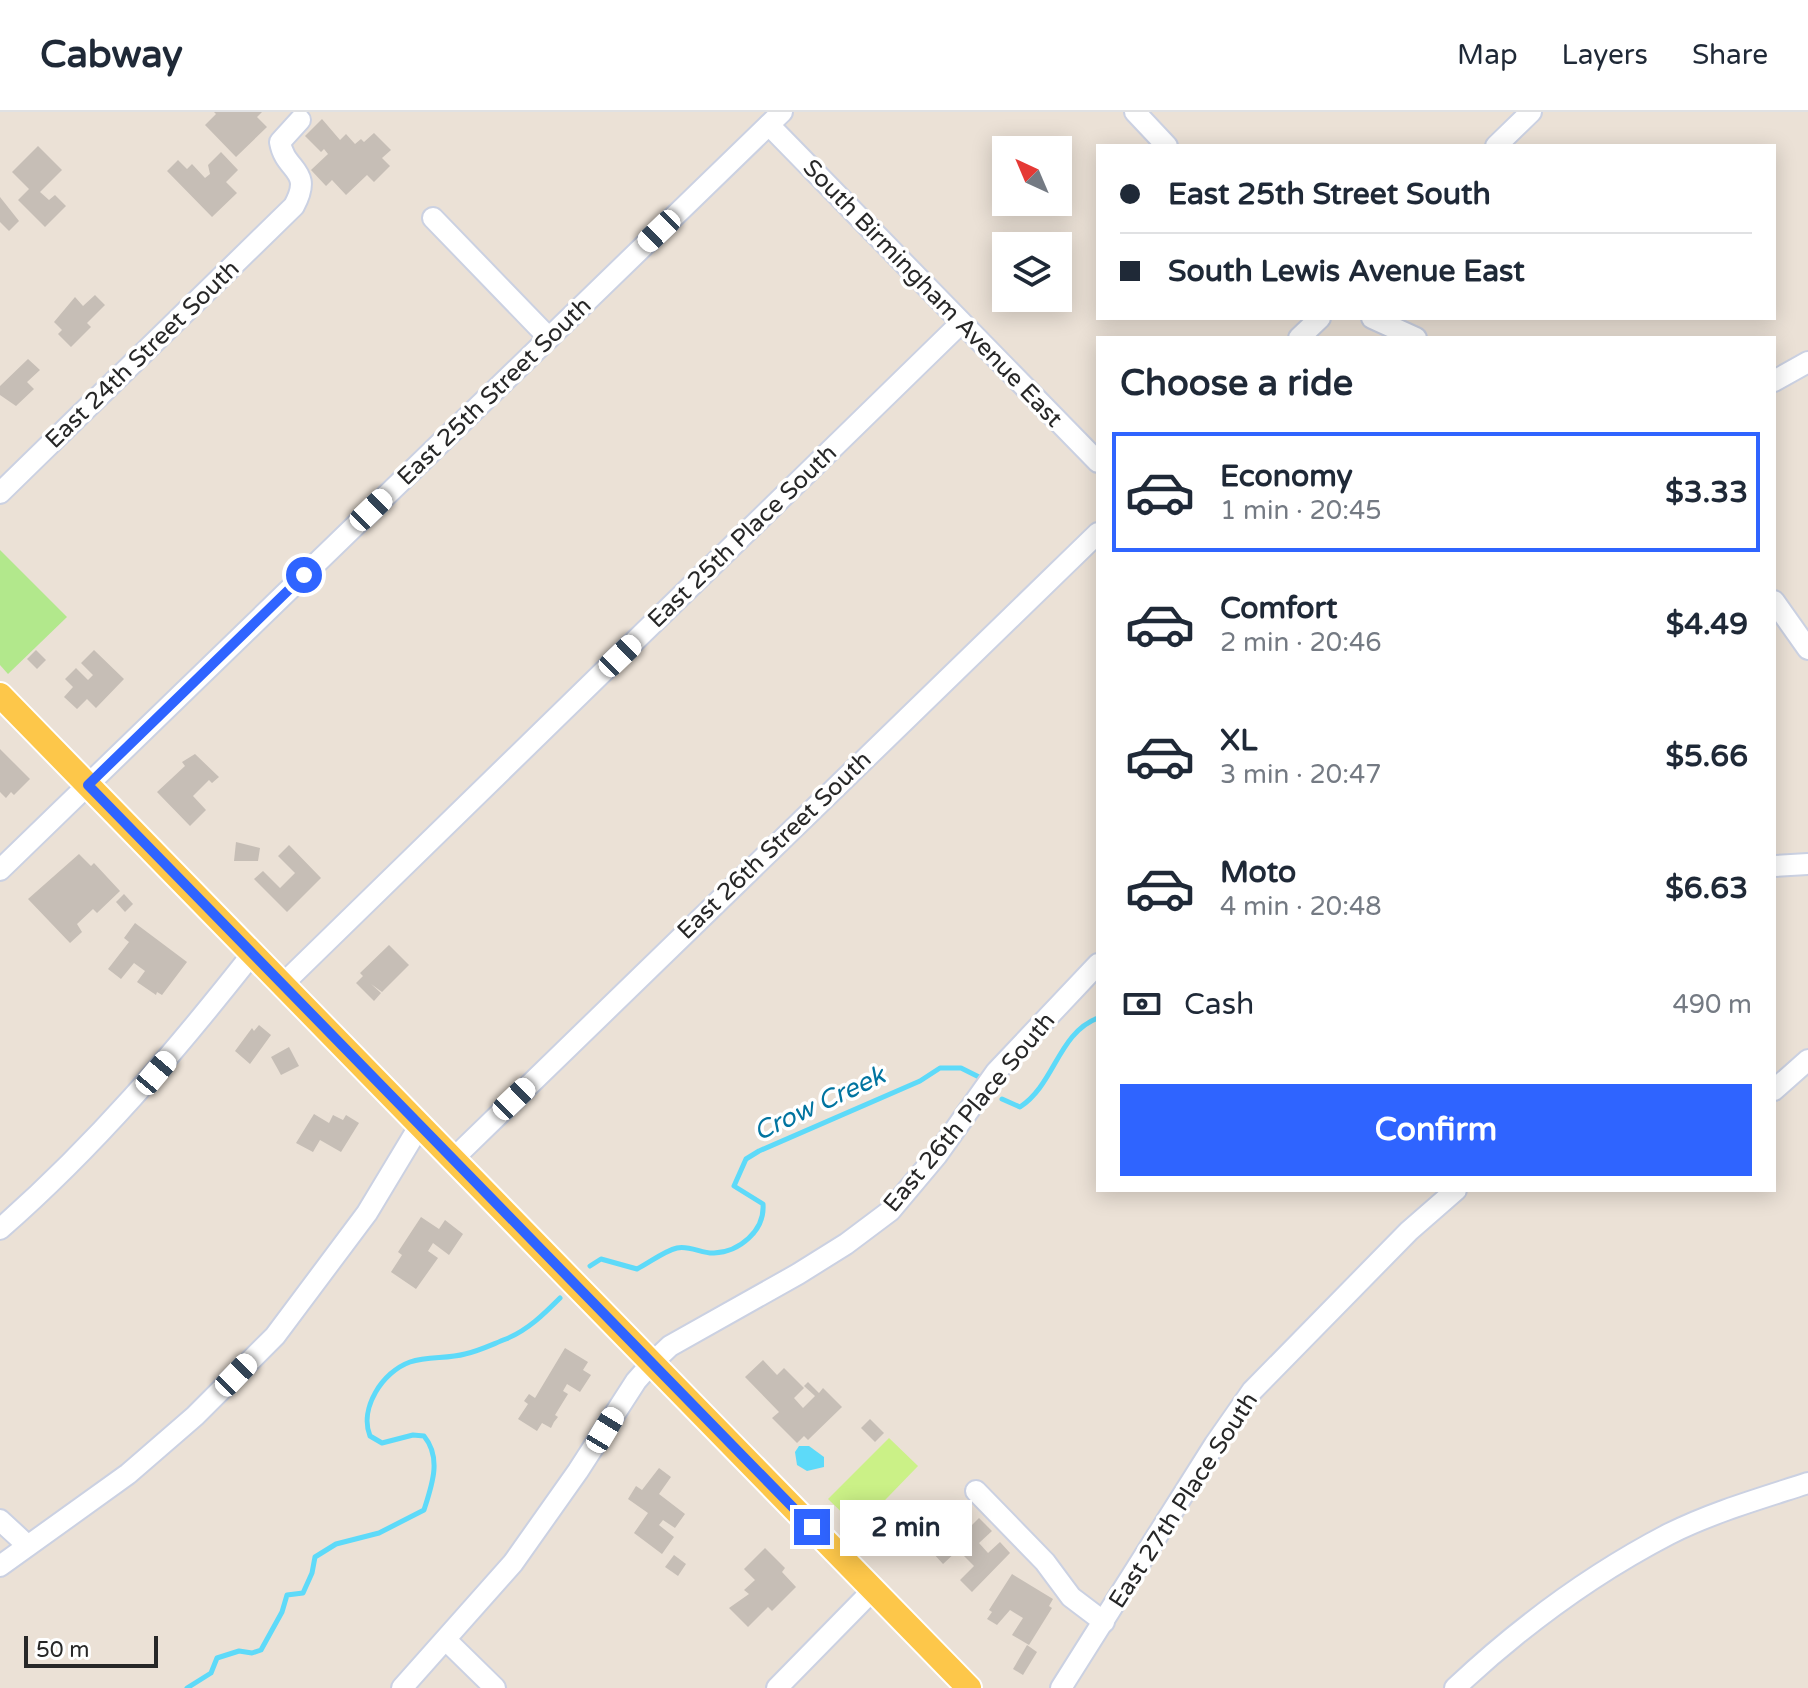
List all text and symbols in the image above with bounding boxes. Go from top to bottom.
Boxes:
text: Cabway [40,32,183,78]
text: Map [1457,38,1518,72]
text: Layers [1562,38,1648,72]
text: Share [1692,38,1768,72]
north arrow [992,136,1072,216]
map controls [992,136,1072,312]
street label: South Birmingham Avenue East [797,153,1069,433]
text: East 25th Street South [1168,176,1491,213]
car [633,206,685,256]
button: layers [992,232,1072,312]
text: South Lewis Avenue East [1168,253,1525,290]
street label: East 24th Street South [39,254,245,454]
street label: East 25th Street South [391,291,597,491]
text: Choose a ride [1120,362,1353,405]
street label: East 25th Place South [642,439,843,634]
icon: car [1124,456,1196,528]
text: Economy [1220,458,1353,495]
text: $3.33 [1665,474,1748,511]
car [345,485,397,535]
text: 1 min · 20:45 [1220,495,1382,526]
route start [286,557,322,593]
icon: car [1124,588,1196,660]
text: Comfort [1220,590,1338,627]
text: $4.49 [1666,606,1748,643]
text: 2 min · 20:46 [1220,627,1382,658]
car [594,631,646,681]
icon: car [1124,720,1196,792]
text: XL [1220,722,1257,759]
text: $5.66 [1666,738,1748,775]
street label: East 26th Street South [671,745,877,945]
text: 3 min · 20:47 [1220,759,1382,790]
icon: car [1124,852,1196,924]
text: Moto [1220,854,1296,891]
text: $6.63 [1665,870,1748,907]
text: 4 min · 20:48 [1220,891,1382,922]
icon: cash [1120,982,1164,1026]
text: Cash [1184,986,1254,1023]
text: 490 m [1672,989,1752,1020]
street label: East 26th Place South [877,1007,1061,1218]
car [131,1047,181,1099]
water label: Crow Creek [749,1059,892,1147]
car [488,1074,540,1124]
button: Confirm [1120,1084,1752,1176]
car [211,1349,261,1401]
street label: East 27th Place South [1103,1387,1264,1614]
car [582,1403,628,1457]
callout: 2 min [840,1499,972,1555]
route end [794,1509,830,1545]
text: 2 min [871,1512,941,1543]
scale bar [24,1632,158,1668]
text: 50 m [36,1637,90,1663]

